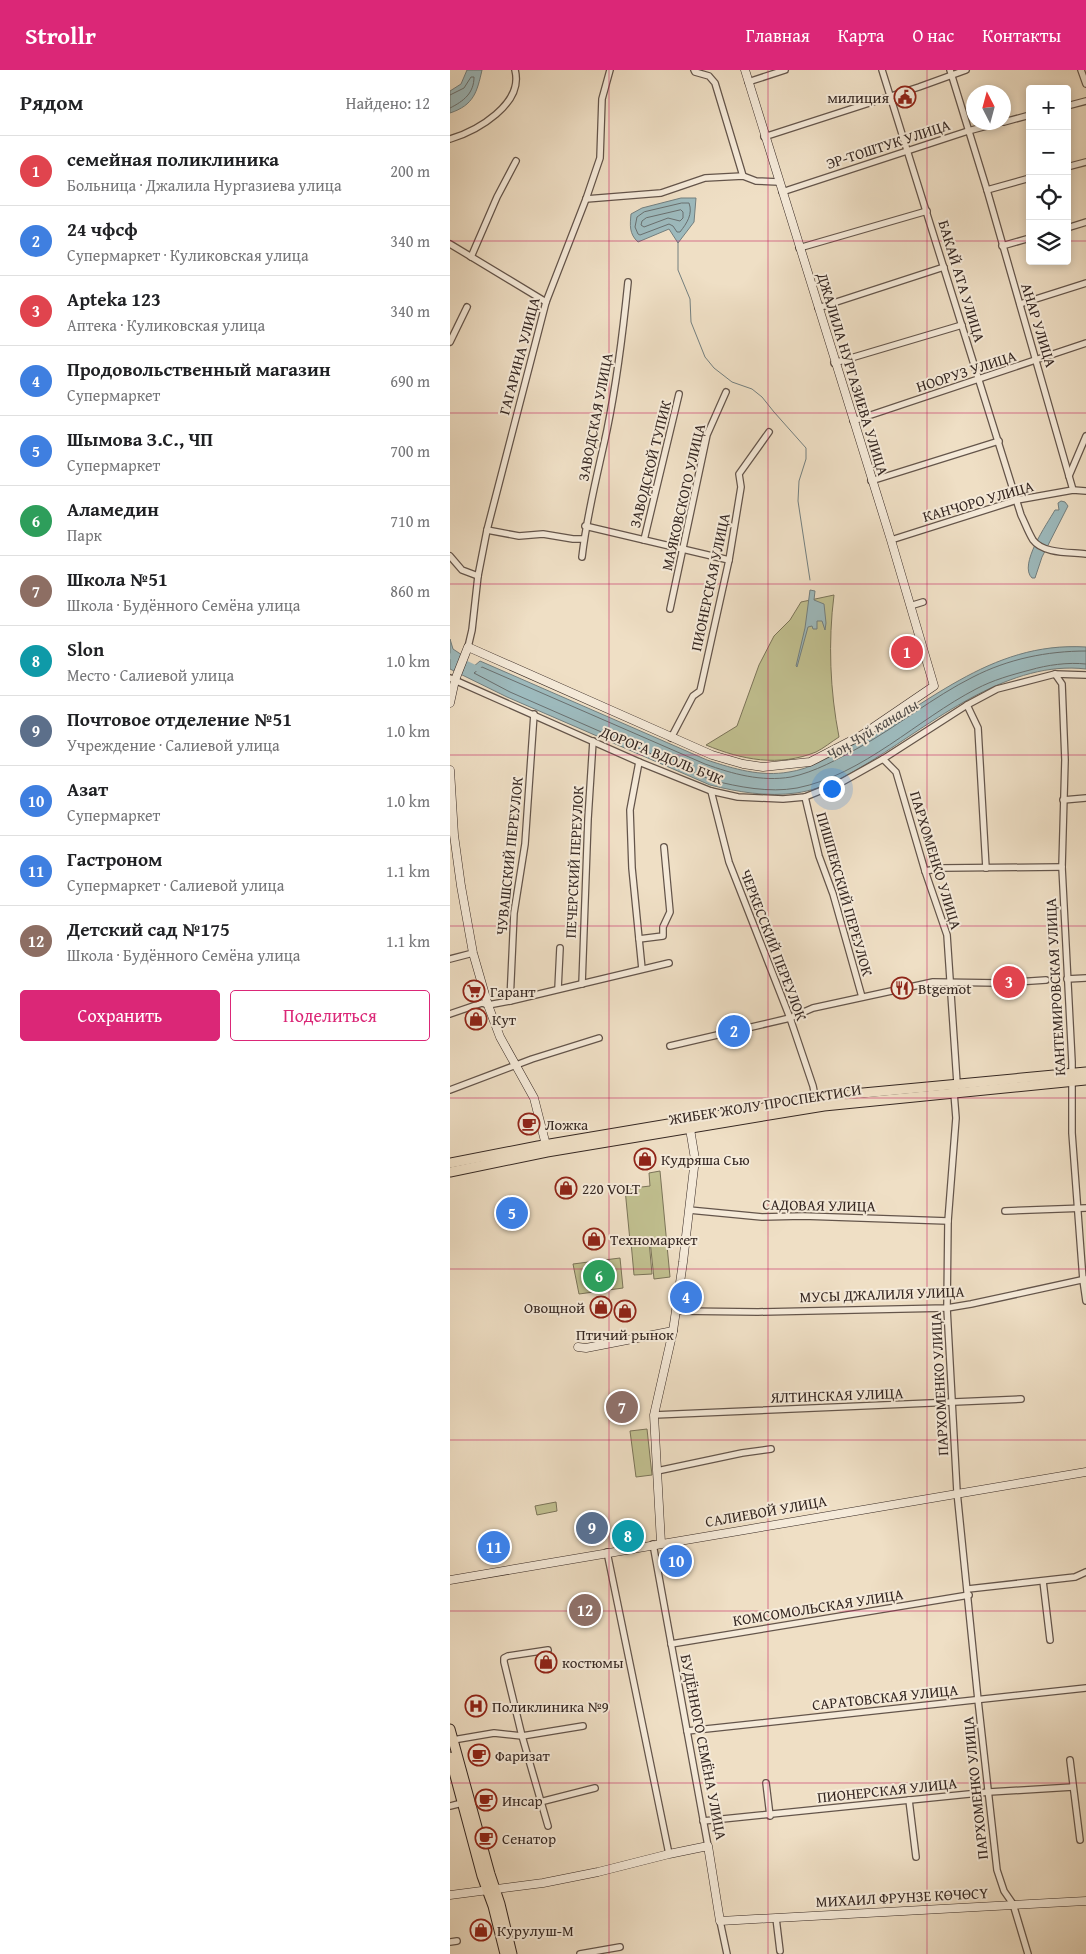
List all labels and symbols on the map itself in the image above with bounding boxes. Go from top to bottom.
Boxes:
public building icon: милиция [893,85,917,109]
north arrow [966,85,1011,130]
place label: милиция [827,87,889,108]
street label: ЭР-ТОШТУК УЛИЦА [823,114,953,174]
street label: БАКАЙ АТА УЛИЦА [933,217,991,345]
street label: ДЖАЛИЛА НУРГАЗИЕВА УЛИЦА [812,269,894,478]
street label: АНАР УЛИЦА [1016,280,1062,370]
street label: ГАГАРИНА УЛИЦА [493,295,545,417]
street label: НООРУЗ УЛИЦА [913,345,1019,397]
street label: ЗАВОДСКАЯ УЛИЦА [572,351,618,483]
street label: ЗАВОДСКОЙ ТУПИК [624,397,676,530]
street label: МАЯКОВСКОГО УЛИЦА [656,421,710,573]
street label: КАНЧОРО УЛИЦА [920,475,1036,527]
street label: ПИОНЕРСКАЯ УЛИЦА [685,511,735,653]
pin: 1 [891,633,923,671]
water label: Чоң Чүй каналы [821,692,923,766]
street label: ДОРОГА ВДОЛЬ БЧК [597,720,727,790]
street label: ЧУВАШСКИЙ ПЕРЕУЛОК [490,775,528,936]
your location [819,776,845,802]
street label: ПЕЧЕРСКИЙ ПЕРЕУЛОК [560,784,589,939]
street label: ПАРХОМЕНКО УЛИЦА [905,788,967,932]
street label: ПИШПЕКСКИЙ ПЕРЕУЛОК [812,810,879,979]
street label: ЧЕРКЕССКИЙ ПЕРЕУЛОК [735,866,813,1024]
street label: КАНТЕМИРОВСКАЯ УЛИЦА [1040,898,1070,1076]
pin: 3 [993,963,1025,1001]
restaurant icon: Btgemot [890,976,914,1000]
place label: Btgemot [918,978,972,999]
supermarket icon: Гарант [462,979,486,1003]
place label: Гарант [490,981,536,1002]
shop icon: Кут [464,1007,488,1031]
place label: Кут [492,1009,517,1030]
pin: 2 [718,1012,750,1050]
street label: ЖИБЕК ЖОЛУ ПРОСПЕКТИСИ [666,1078,863,1130]
cafe icon: Ложка [517,1112,541,1136]
place label: Ложка [545,1114,589,1135]
shop icon: Кудряша Сью [633,1147,657,1171]
place label: Кудряша Сью [661,1149,750,1170]
shop icon: 220 VOLT [554,1176,578,1200]
place label: 220 VOLT [582,1178,641,1199]
pin: 5 [496,1194,528,1232]
street label: САДОВАЯ УЛИЦА [762,1194,876,1216]
shop icon: Техномаркет [582,1227,606,1251]
place label: Техномаркет [610,1229,698,1250]
pin: 6 [583,1257,615,1295]
pin: 4 [670,1278,702,1316]
street label: МУСЫ ДЖАЛИЛЯ УЛИЦА [799,1281,965,1307]
shop icon: Овощной [589,1295,613,1319]
place label: Овощной [524,1297,585,1318]
shop icon: Птичий рынок [613,1299,637,1323]
street label: ПАРХОМЕНКО УЛИЦА [925,1312,953,1456]
place label: Птичий рынок [576,1324,674,1345]
street label: ЯЛТИНСКАЯ УЛИЦА [769,1382,904,1408]
pin: 7 [606,1388,638,1426]
street label: САЛИЕВОЙ УЛИЦА [704,1490,828,1532]
pin: 9 [576,1509,608,1547]
pin: 8 [612,1517,644,1555]
pin: 11 [478,1528,510,1566]
pin: 10 [660,1542,692,1580]
street label: КОМСОМОЛЬСКАЯ УЛИЦА [731,1583,905,1631]
pin: 12 [569,1591,601,1629]
shop icon: костюмы [534,1650,558,1674]
place label: костюмы [562,1652,624,1673]
street label: БУДЁННОГО СЕМЁНА УЛИЦА [676,1652,732,1842]
street label: САРАТОВСКАЯ УЛИЦА [811,1679,959,1715]
hospital icon: Поликлиника №9 [464,1694,488,1718]
place label: Поликлиника №9 [492,1696,609,1717]
street label: ПАРХОМЕНКО УЛИЦА [957,1715,993,1861]
cafe icon: Фаризат [467,1743,491,1767]
place label: Фаризат [495,1745,551,1766]
street label: ПИОНЕРСКАЯ УЛИЦА [816,1772,958,1808]
cafe icon: Инсар [474,1788,498,1812]
place label: Инсар [502,1790,543,1811]
cafe icon: Сенатор [474,1826,498,1850]
place label: Сенатор [502,1828,556,1849]
street label: МИХАИЛ ФРУНЗЕ КӨЧӨСҮ [815,1882,989,1912]
shop icon: Курулуш-М [469,1918,493,1942]
place label: Курулуш-М [497,1920,574,1941]

